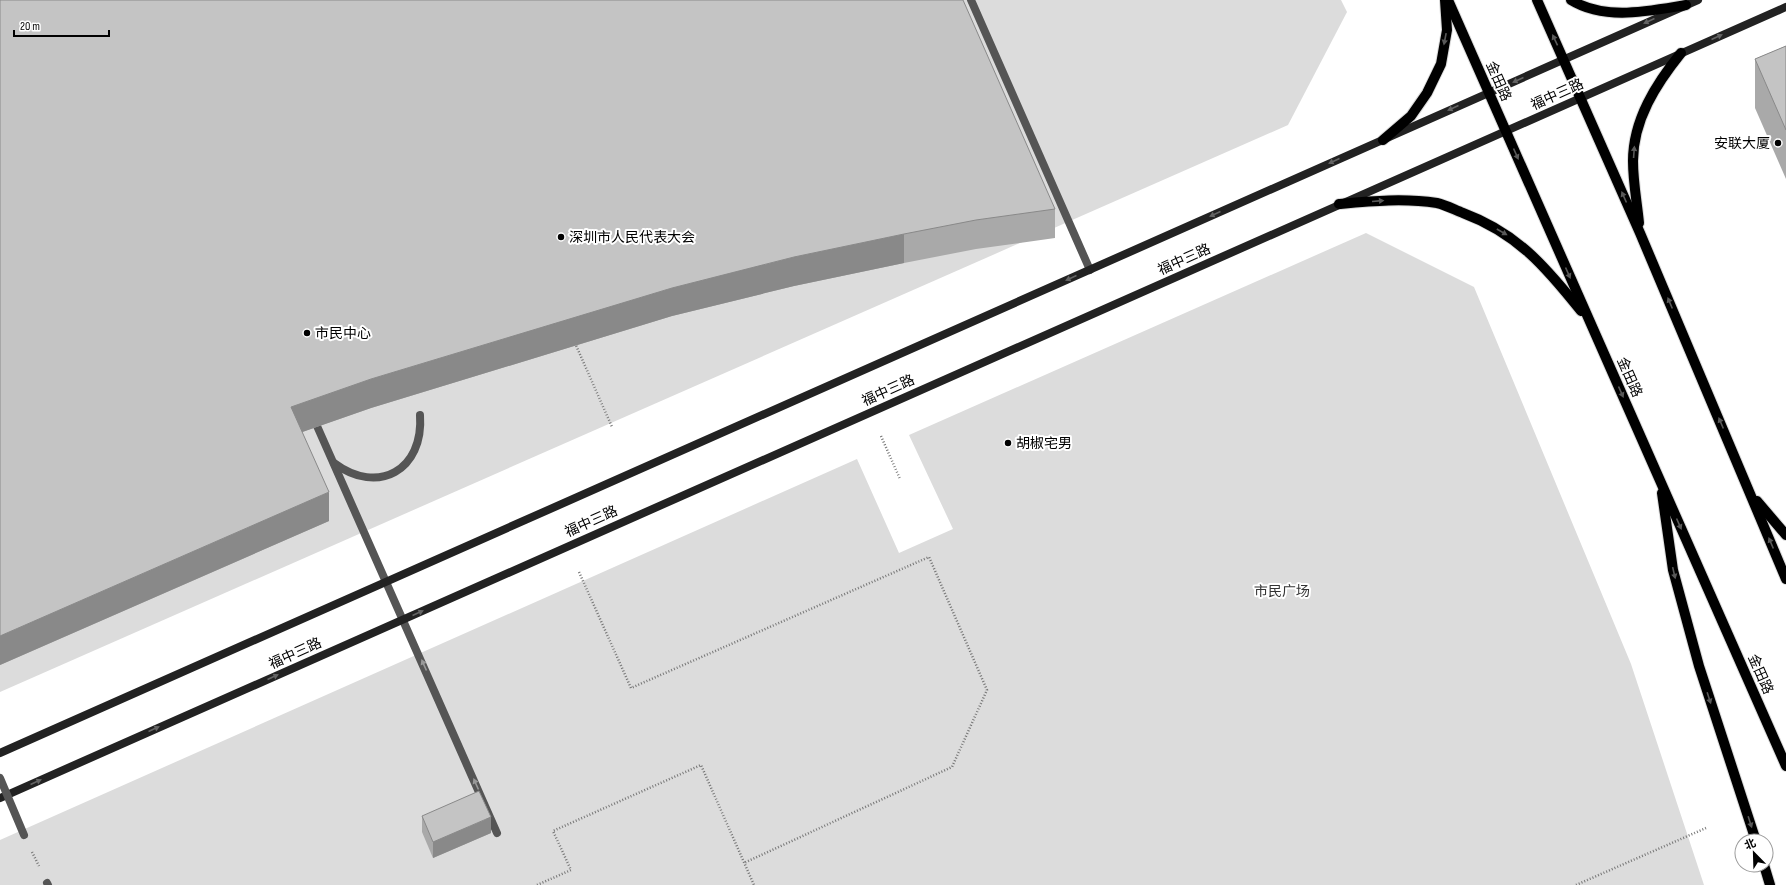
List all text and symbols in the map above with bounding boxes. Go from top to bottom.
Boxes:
scale bar [14,12,109,38]
text: 20 m [20,19,40,34]
one-way arrow [1643,19,1655,25]
one-way arrow [1442,33,1448,45]
one-way arrow [1552,34,1558,45]
one-way arrow [1711,34,1722,40]
street label: 金田路 [1482,59,1515,104]
street label: 福中三路 [1528,75,1586,114]
one-way arrow [1512,77,1523,83]
one-way arrow [1447,106,1459,112]
place label: 安联大厦 [1714,135,1770,152]
marker: 安联大厦 [1773,138,1783,148]
one-way arrow [1630,146,1637,158]
one-way arrow [1513,149,1519,160]
one-way arrow [1329,158,1340,164]
one-way arrow [1621,190,1627,202]
one-way arrow [1372,198,1384,204]
one-way arrow [1210,211,1221,217]
place label: 深圳市人民代表大会 [569,229,695,246]
one-way arrow [1496,229,1508,236]
marker: 深圳市人民代表大会 [556,232,566,242]
street label: 福中三路 [1155,240,1213,279]
one-way arrow [1566,268,1572,280]
one-way arrow [1066,275,1077,281]
one-way arrow [1667,297,1673,309]
place label: 市民中心 [315,325,371,342]
marker: 市民中心 [302,328,312,338]
street label: 金田路 [1613,355,1646,400]
street label: 福中三路 [859,371,917,410]
one-way arrow [1618,386,1624,398]
one-way arrow [1717,416,1723,428]
place label: 胡椒宅男 [1016,435,1072,452]
marker: 胡椒宅男 [1003,438,1013,448]
street label: 福中三路 [562,502,620,541]
one-way arrow [1676,518,1682,529]
one-way arrow [1768,537,1774,548]
one-way arrow [1672,567,1678,579]
park label: 市民广场 [1254,583,1310,600]
one-way arrow [412,609,424,615]
street label: 福中三路 [266,634,324,673]
street label: 金田路 [1744,652,1777,697]
one-way arrow [420,659,426,671]
one-way arrow [268,673,280,679]
one-way arrow [1706,693,1712,705]
one-way arrow [149,726,160,732]
one-way arrow [30,779,41,785]
one-way arrow [473,779,479,790]
one-way arrow [1747,816,1753,828]
north arrow [1734,833,1774,873]
text: 北 [1743,836,1758,852]

